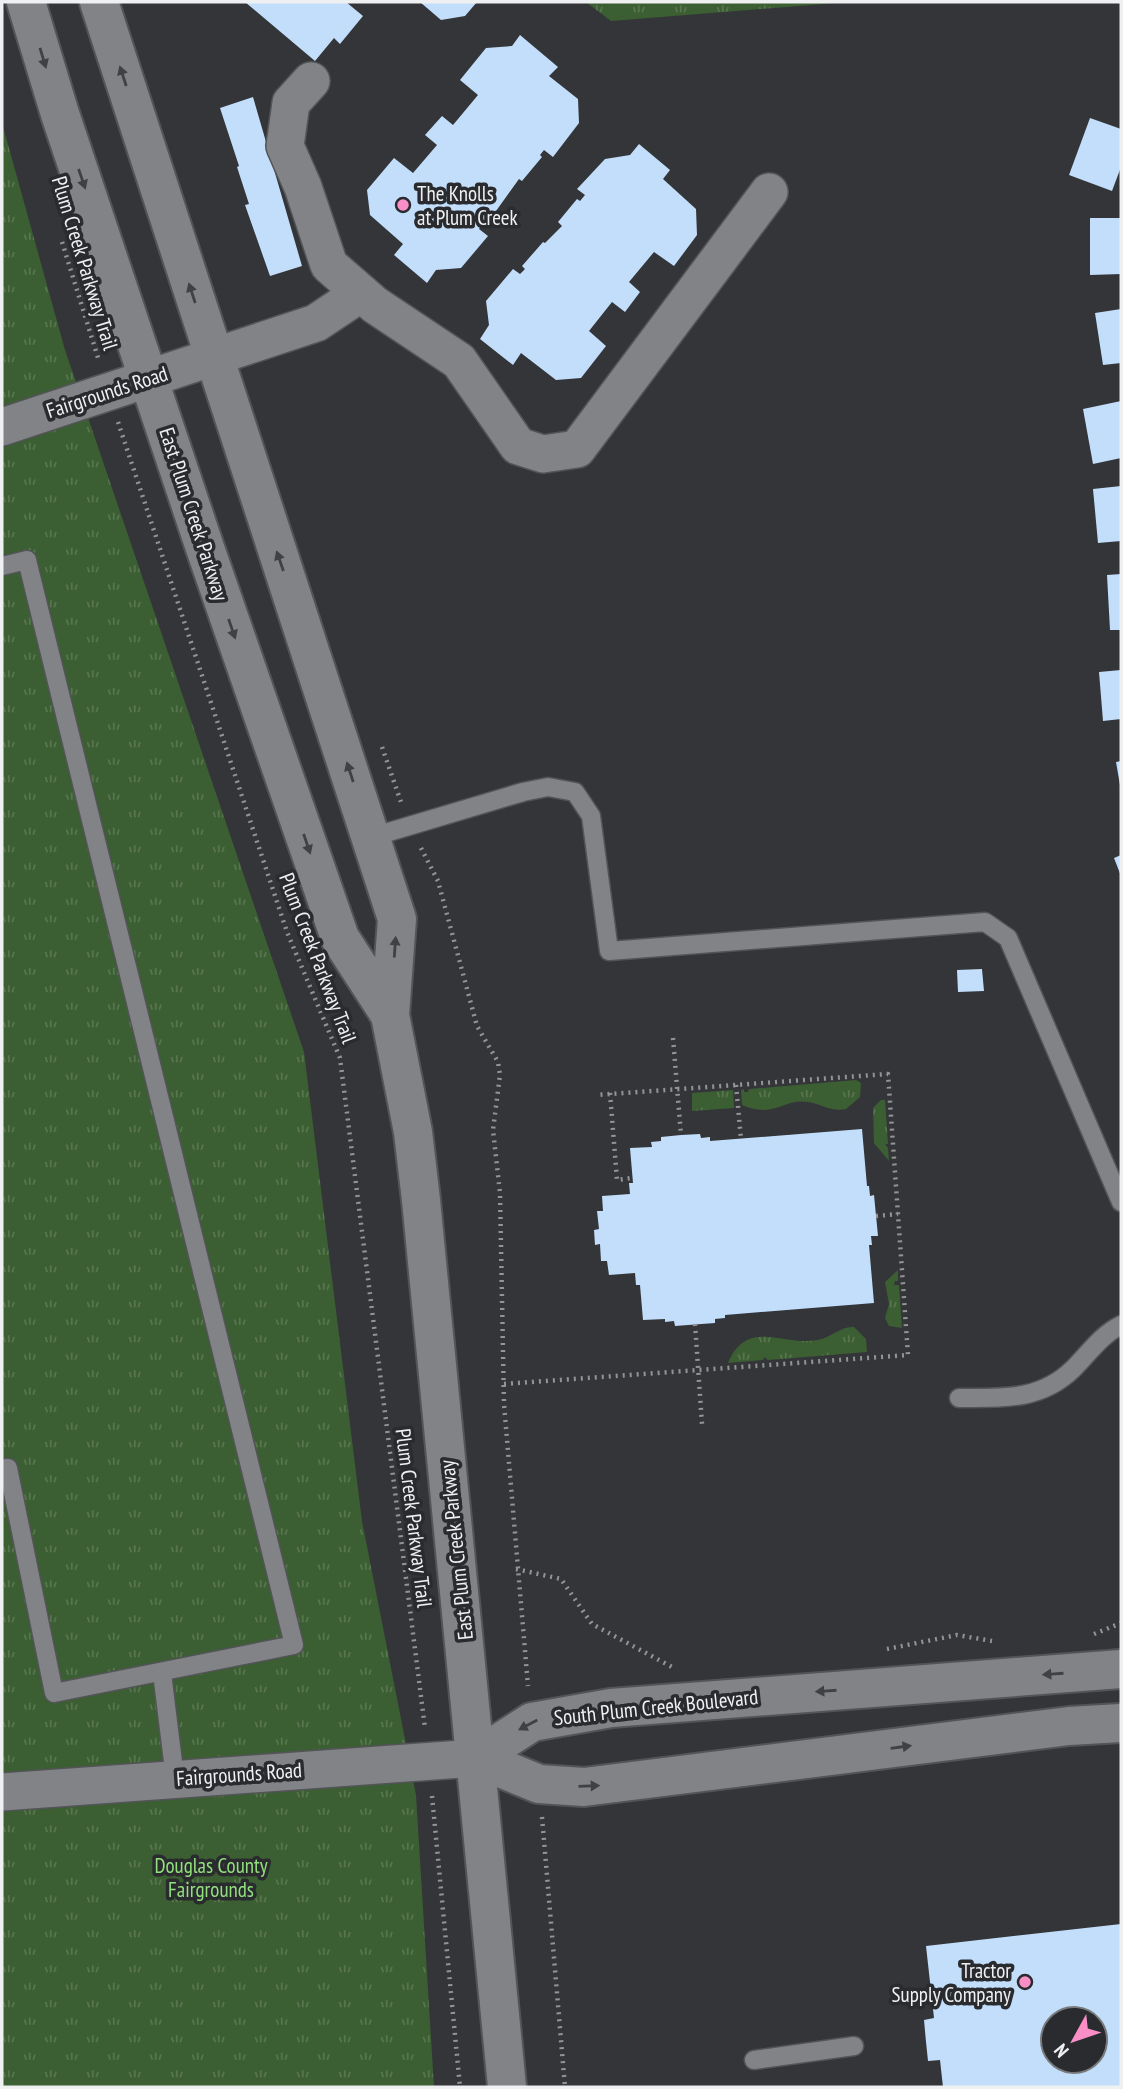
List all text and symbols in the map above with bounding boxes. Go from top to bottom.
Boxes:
one-way arrow [38,48,48,69]
one-way arrow [118,66,128,87]
one-way arrow [77,168,87,189]
street label: Plum Creek Parkway Trail [46,173,124,353]
place label: The Knolls at Plum Creek [417,180,518,231]
marker: The Knolls at Plum Creek [395,197,411,213]
one-way arrow [187,283,197,304]
street label: Fairgrounds Road [43,360,171,424]
street label: East Plum Creek Parkway [153,424,235,604]
one-way arrow [274,550,284,571]
one-way arrow [227,619,238,640]
one-way arrow [344,762,355,783]
one-way arrow [302,833,313,854]
street label: Plum Creek Parkway Trail [273,869,363,1047]
one-way arrow [390,935,401,957]
street label: Plum Creek Parkway Trail [390,1427,438,1609]
street label: East Plum Creek Parkway [433,1459,479,1641]
one-way arrow [1042,1669,1064,1680]
street label: South Plum Creek Boulevard [553,1683,759,1731]
one-way arrow [815,1686,837,1697]
one-way arrow [518,1719,538,1731]
one-way arrow [890,1741,912,1752]
street label: Fairgrounds Road [175,1756,303,1792]
one-way arrow [578,1780,600,1791]
park label: Douglas County Fairgrounds [154,1852,268,1903]
place label: Tractor Supply Company [892,1957,1011,2008]
marker: Tractor Supply Company [1017,1974,1033,1990]
north arrow [1039,2005,1109,2075]
text: N [1048,2039,1073,2063]

